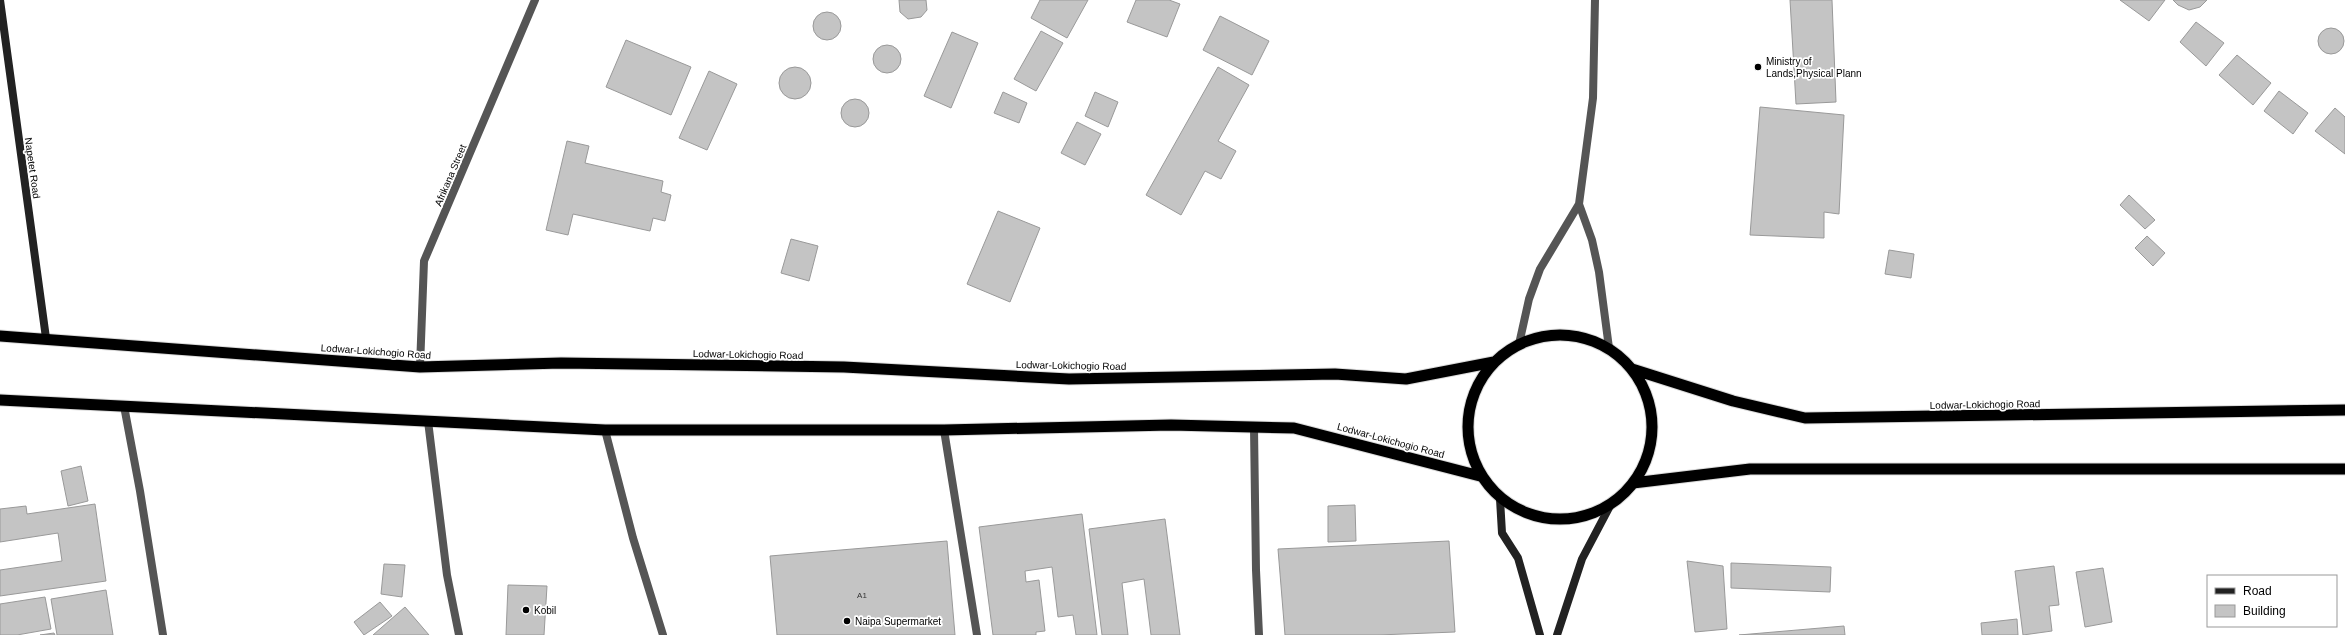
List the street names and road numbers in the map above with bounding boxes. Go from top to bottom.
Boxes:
street label: Napetet Road [23,137,42,199]
street label: Afrikana Street [432,142,469,208]
street label: Lodwar-Lokichogio Road [320,342,432,361]
street label: Lodwar-Lokichogio Road [693,348,803,361]
street label: Lodwar-Lokichogio Road [1016,359,1126,372]
street label: Lodwar-Lokichogio Road [1930,398,2040,411]
street label: Lodwar-Lokichogio Road [1336,421,1446,460]

